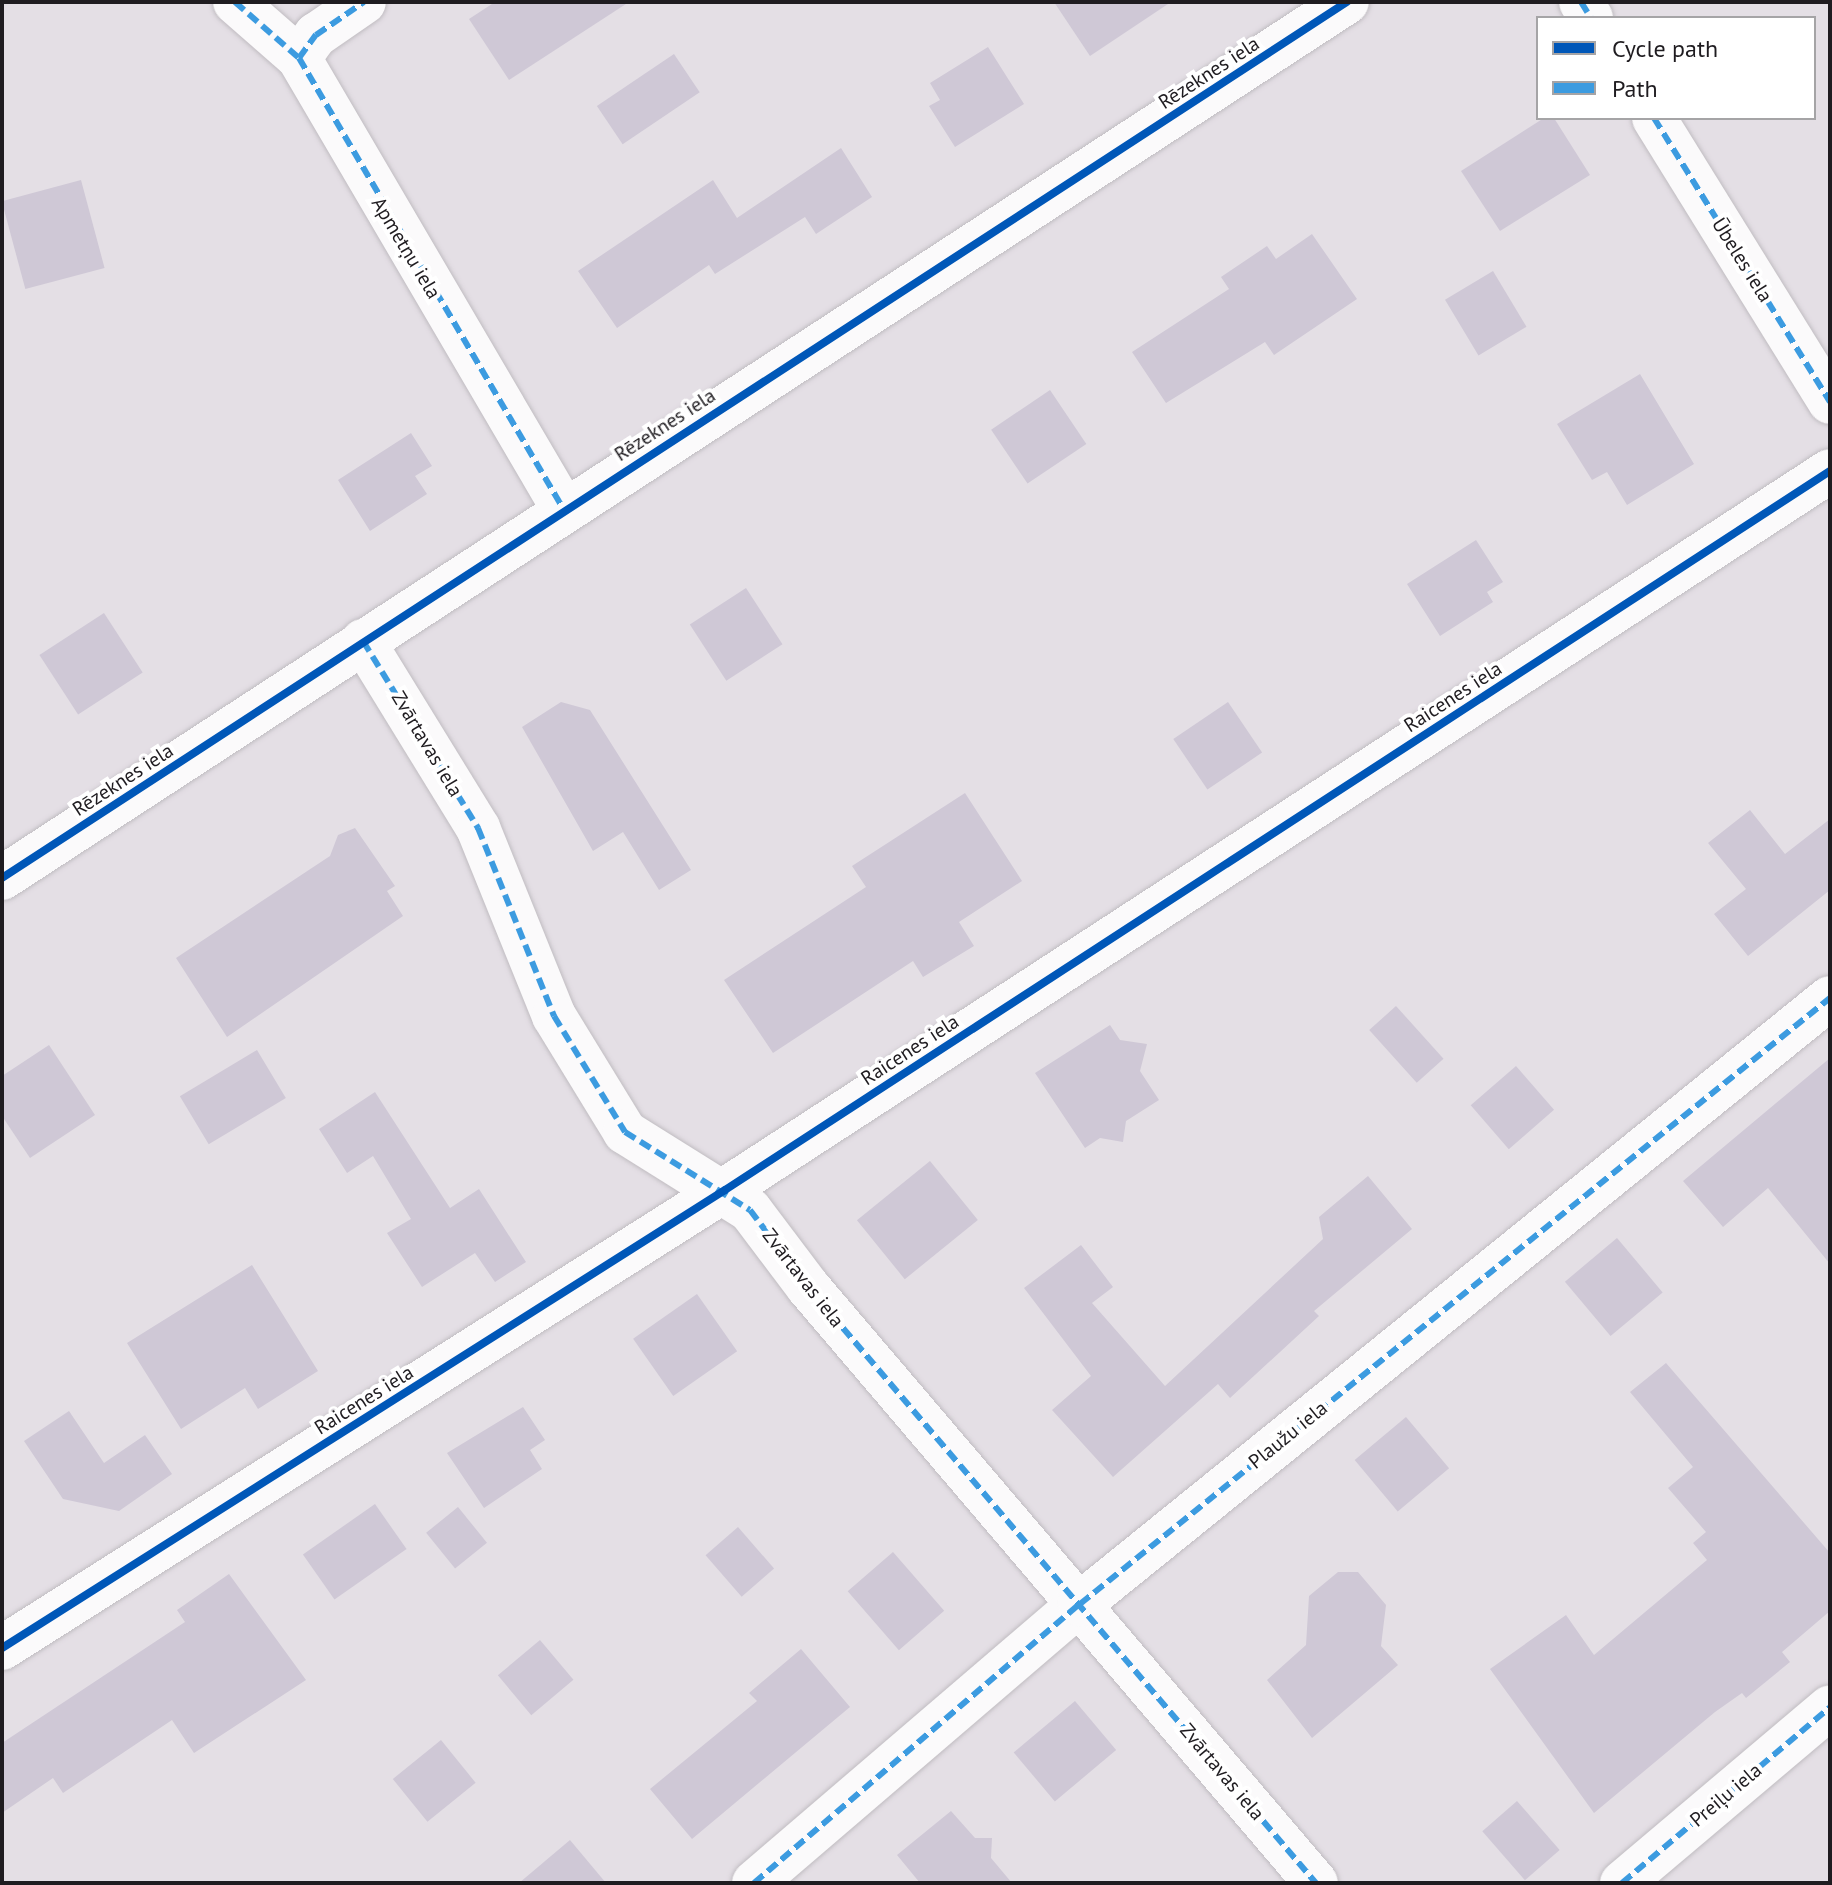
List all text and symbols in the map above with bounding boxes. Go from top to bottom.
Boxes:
legend [1536,16,1816,120]
street label: Rēzeknes iela [1154,32,1264,114]
text: Cycle path [1612,33,1718,64]
text: Path [1612,73,1658,104]
street label: Apmetņu iela [366,193,446,303]
street label: Ūbeles iela [1707,213,1777,307]
street label: Rēzeknes iela [610,384,720,466]
street label: Raicenes iela [1400,656,1506,738]
street label: Zvārtavas iela [386,687,468,801]
street label: Rēzeknes iela [68,739,178,821]
street label: Raicenes iela [857,1009,963,1091]
street label: Zvārtavas iela [757,1224,849,1332]
street label: Raicenes iela [310,1360,418,1440]
street label: Plaužu iela [1244,1396,1332,1474]
street label: Zvārtavas iela [1175,1719,1269,1825]
street label: Preiļu iela [1685,1758,1767,1832]

